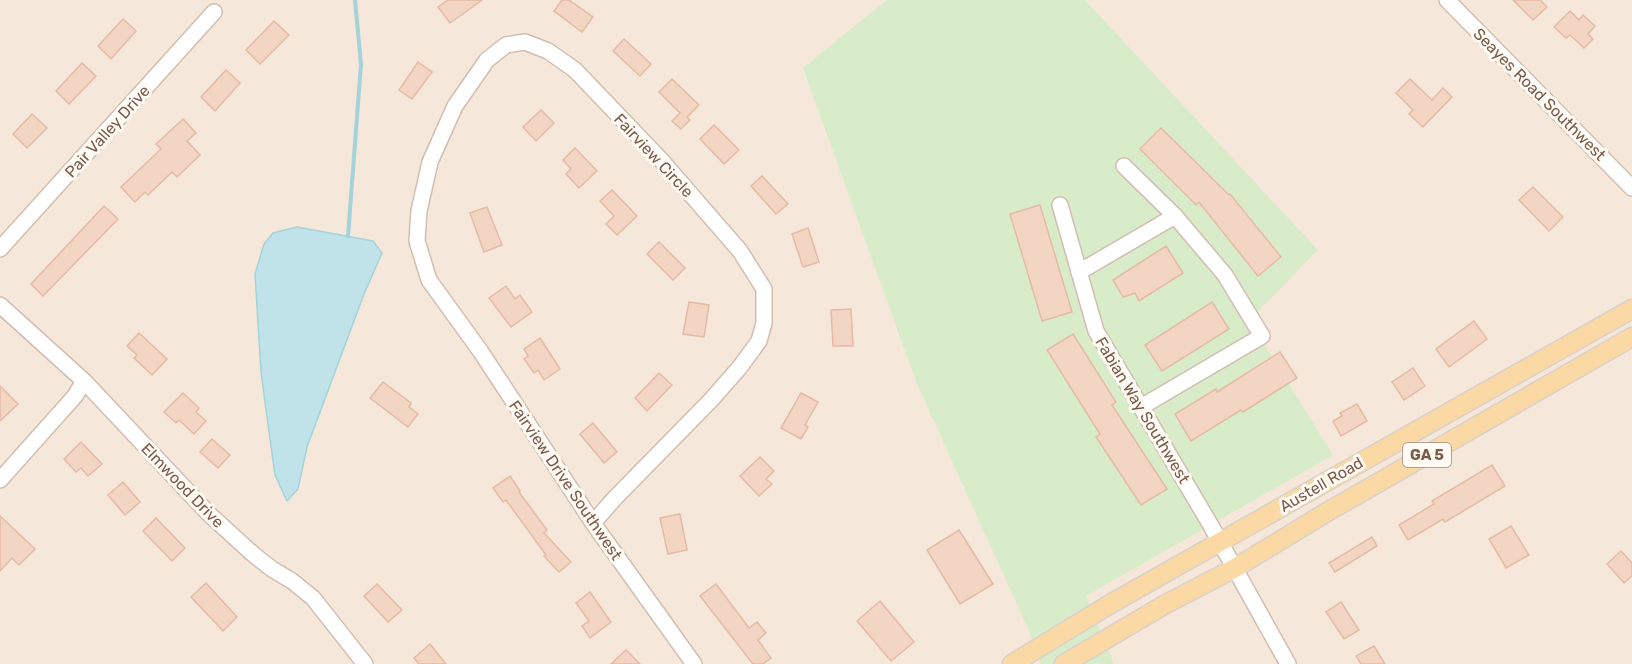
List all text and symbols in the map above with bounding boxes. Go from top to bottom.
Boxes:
street label: Seayes Road Southwest [1469,24,1610,165]
street label: Pair Valley Drive [61,81,154,181]
street label: Fairview Circle [610,109,697,201]
street label: Fabian Way Southwest [1091,334,1194,487]
street label: Fairview Drive Southwest [505,397,626,564]
street label: Elmwood Drive [137,439,228,532]
road number: GA 5 [1403,443,1451,467]
street label: Austell Road [1276,453,1366,516]

